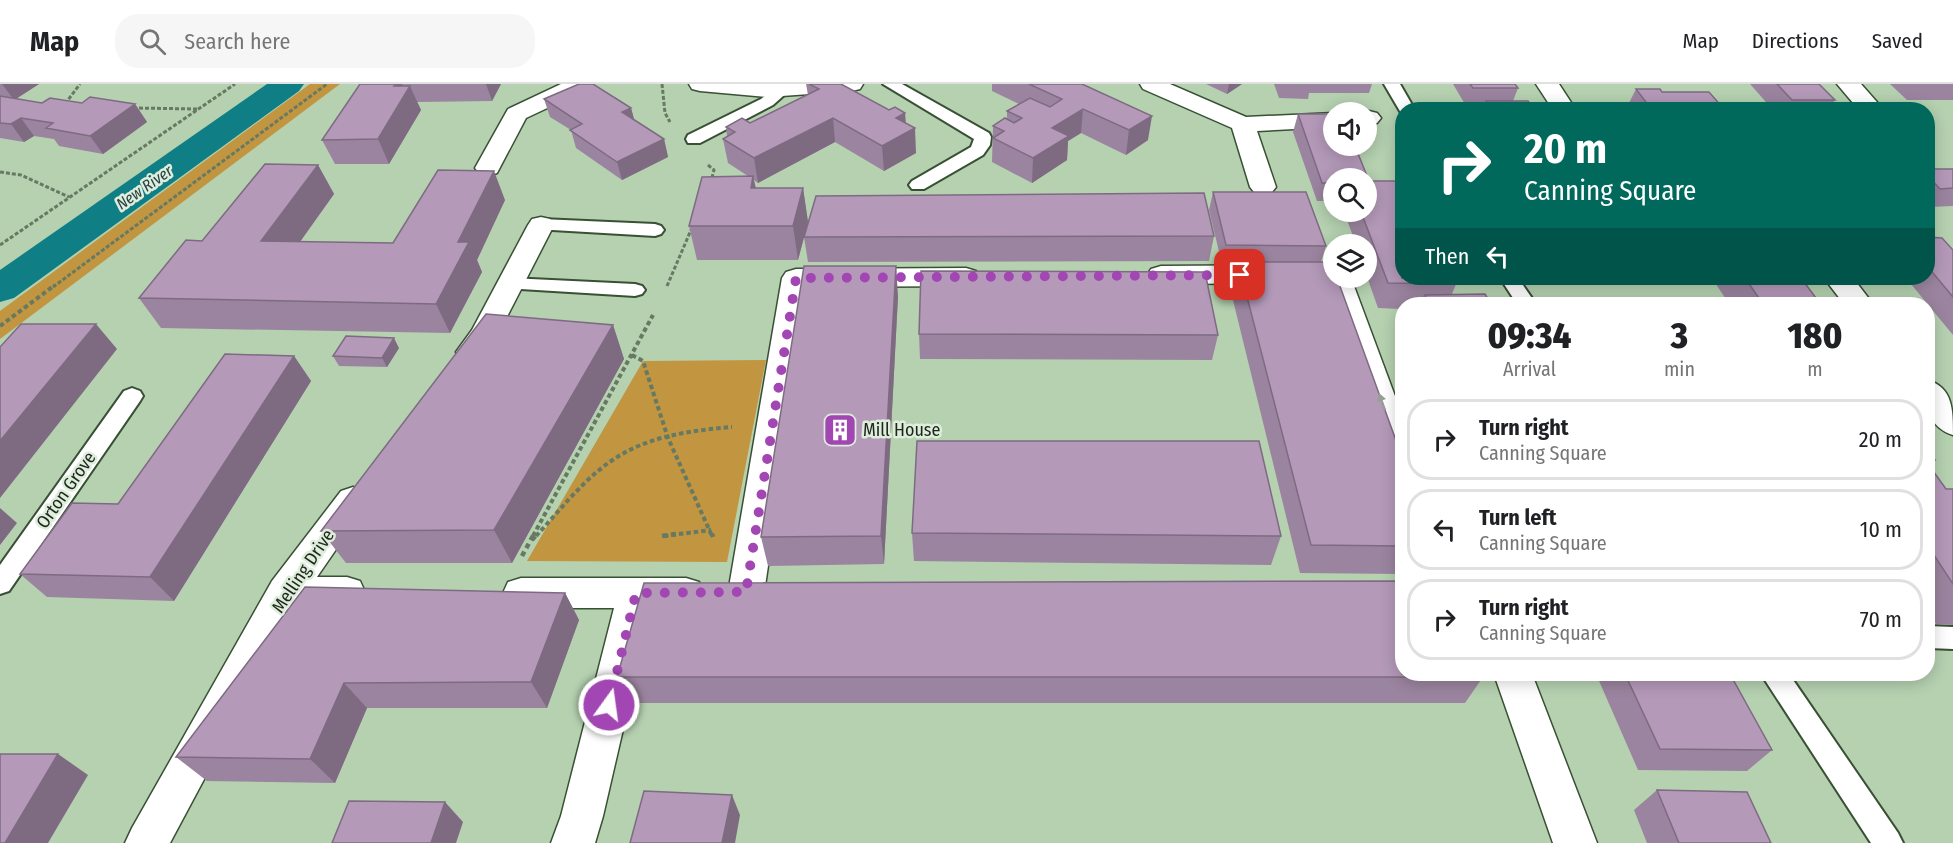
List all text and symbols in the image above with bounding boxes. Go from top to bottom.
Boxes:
search box [115,14,535,68]
text: Map [30,25,79,58]
icon: search [136,25,169,58]
text: Search here [184,28,290,55]
text: Map [1682,28,1719,54]
text: Directions [1752,28,1839,54]
text: Saved [1872,28,1923,54]
map controls [1323,102,1377,288]
button: sound [1323,102,1377,156]
text: 20 m [1524,124,1607,174]
icon: right [1425,126,1503,204]
water label: New River [113,161,176,214]
button: search [1323,168,1377,222]
text: Canning Square [1524,175,1696,207]
button: layers [1323,234,1377,288]
icon: left [1481,240,1514,273]
text: Then [1425,243,1469,270]
pin [1214,249,1265,300]
icon: arrive [1223,258,1256,291]
text: 09:34 [1488,314,1571,358]
text: 3 [1671,314,1688,358]
text: 180 [1788,314,1842,358]
text: Arrival [1503,357,1556,381]
text: min [1664,357,1695,381]
text: m [1807,357,1823,381]
one-way arrow [1377,393,1387,411]
building icon: Mill House [822,412,858,448]
text: Turn right [1479,414,1568,441]
place label: Mill House [863,419,941,441]
icon: right [1428,423,1461,456]
text: 20 m [1859,426,1902,453]
text: Canning Square [1479,441,1607,465]
street label: Orton Grove [32,447,101,533]
text: Turn left [1479,504,1557,531]
icon: left [1428,513,1461,546]
text: 10 m [1860,516,1902,543]
street label: Melling Drive [267,525,339,617]
text: Canning Square [1479,531,1607,555]
text: Turn right [1479,594,1568,621]
icon: right [1428,603,1461,636]
text: 70 m [1860,606,1902,633]
text: Canning Square [1479,621,1607,645]
position arrow [577,673,641,737]

